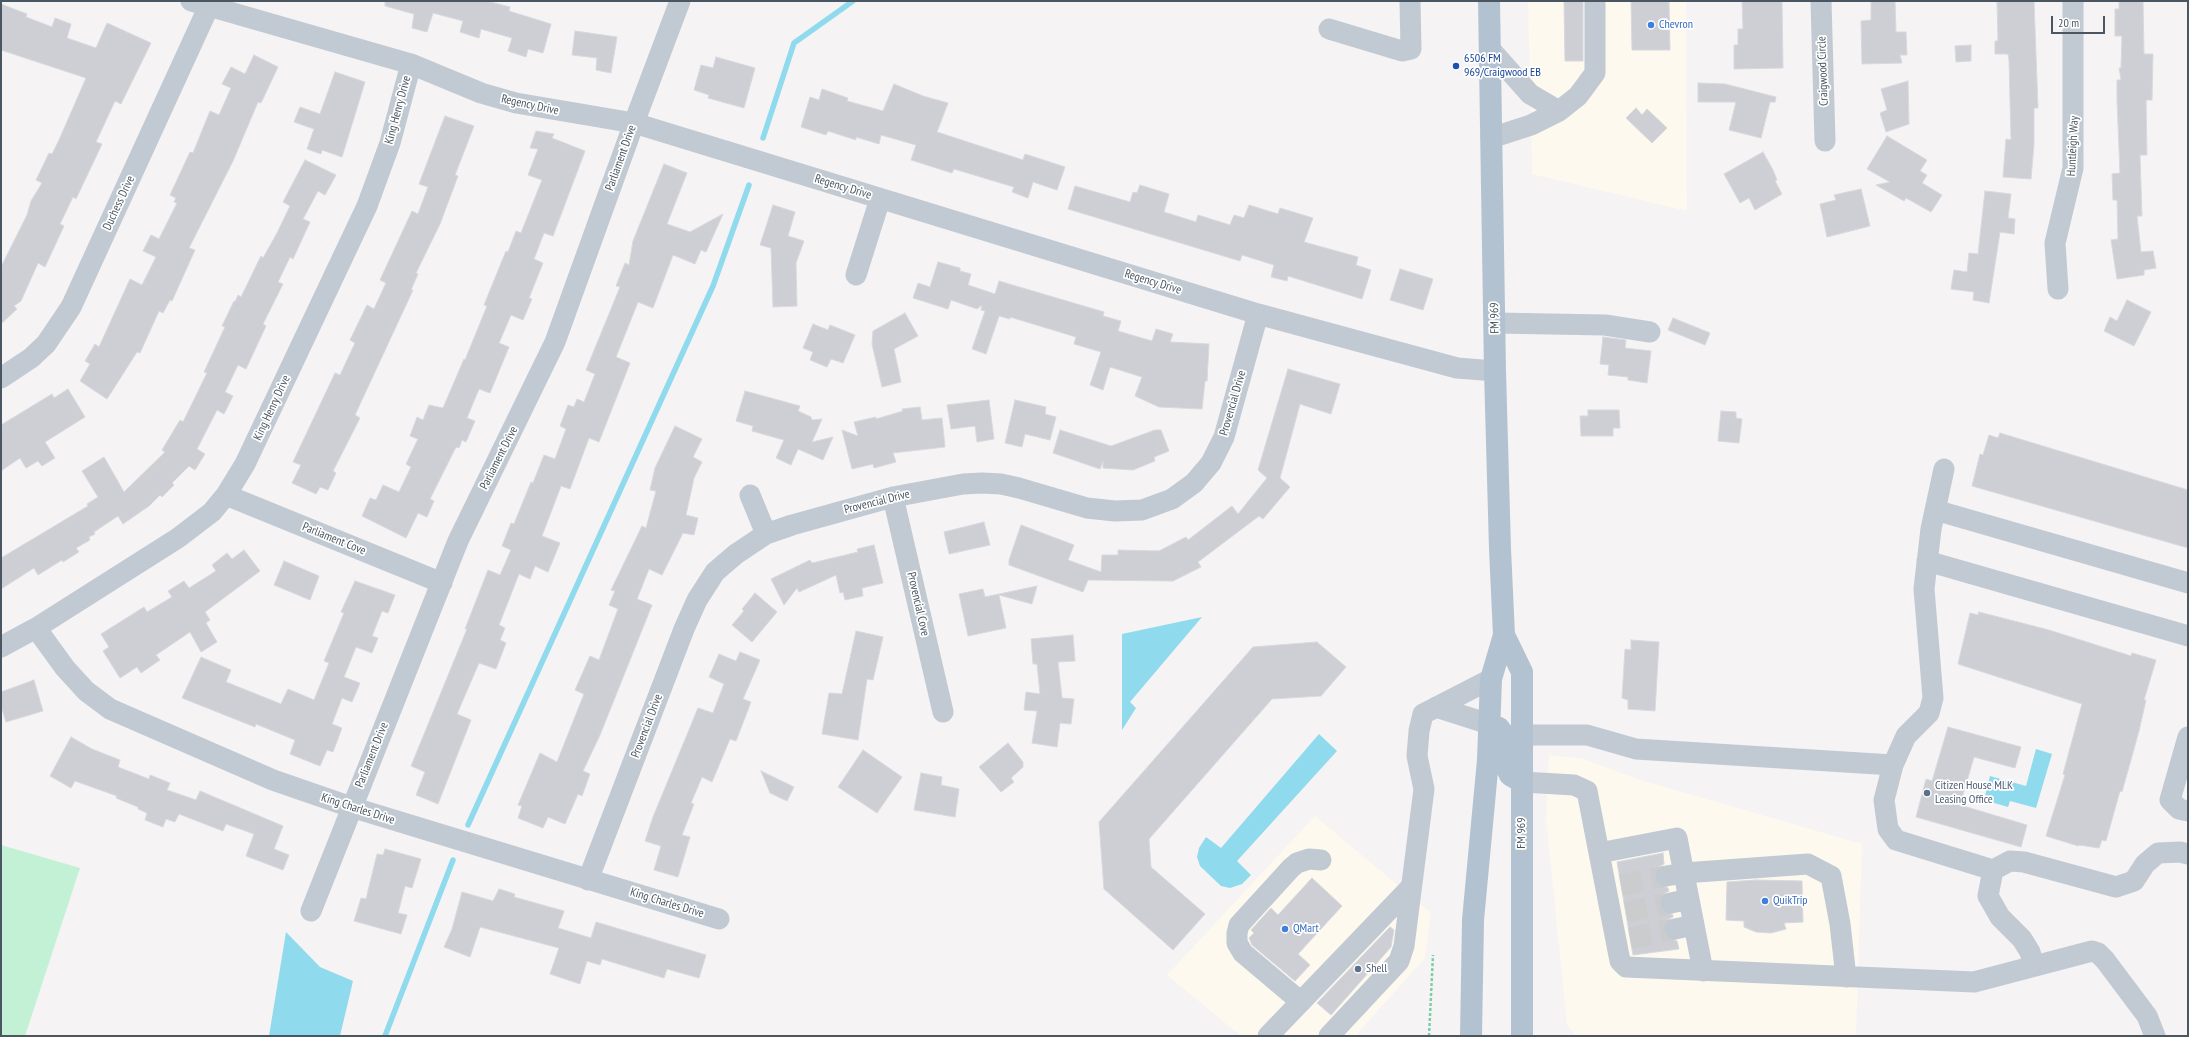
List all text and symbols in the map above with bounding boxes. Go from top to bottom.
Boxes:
scale bar [2053,8,2107,34]
text: 20 m [2058,15,2079,30]
place label: Chevron [1659,18,1693,32]
marker: Chevron [1646,20,1656,30]
street label: Craigwood Circle [1815,36,1831,106]
place label: 6506 FM 969/Craigwood EB [1464,52,1541,80]
marker: 6506 FM 969/Craigwood EB [1451,61,1461,71]
street label: King Henry Drive [382,74,414,146]
street label: Regency Drive [500,92,560,118]
street label: Huntleigh Way [2064,115,2082,177]
street label: Parliament Drive [602,123,640,193]
street label: Regency Drive [813,172,873,202]
street label: Duchess Drive [100,173,138,233]
street label: Regency Drive [1123,267,1183,297]
street label: FM 969 [1488,302,1502,334]
street label: Provencial Drive [1217,369,1249,437]
street label: King Henry Drive [251,373,293,443]
street label: Parliament Drive [477,424,521,492]
street label: Provencial Drive [843,487,911,517]
street label: Parliament Cove [300,520,368,558]
street label: Provencial Cove [904,571,932,637]
street label: Provencial Drive [628,692,666,760]
street label: Parliament Drive [352,720,392,790]
place label: Citizen House MLK Leasing Office [1935,779,2013,807]
marker: Citizen House MLK Leasing Office [1922,788,1932,798]
street label: King Charles Drive [319,790,397,828]
street label: FM 969 [1515,817,1529,849]
street label: King Charles Drive [628,885,706,921]
place label: QuikTrip [1773,894,1808,908]
marker: QuikTrip [1760,896,1770,906]
place label: QMart [1293,922,1319,936]
marker: QMart [1280,924,1290,934]
place label: Shell [1366,962,1387,976]
marker: Shell [1353,964,1363,974]

